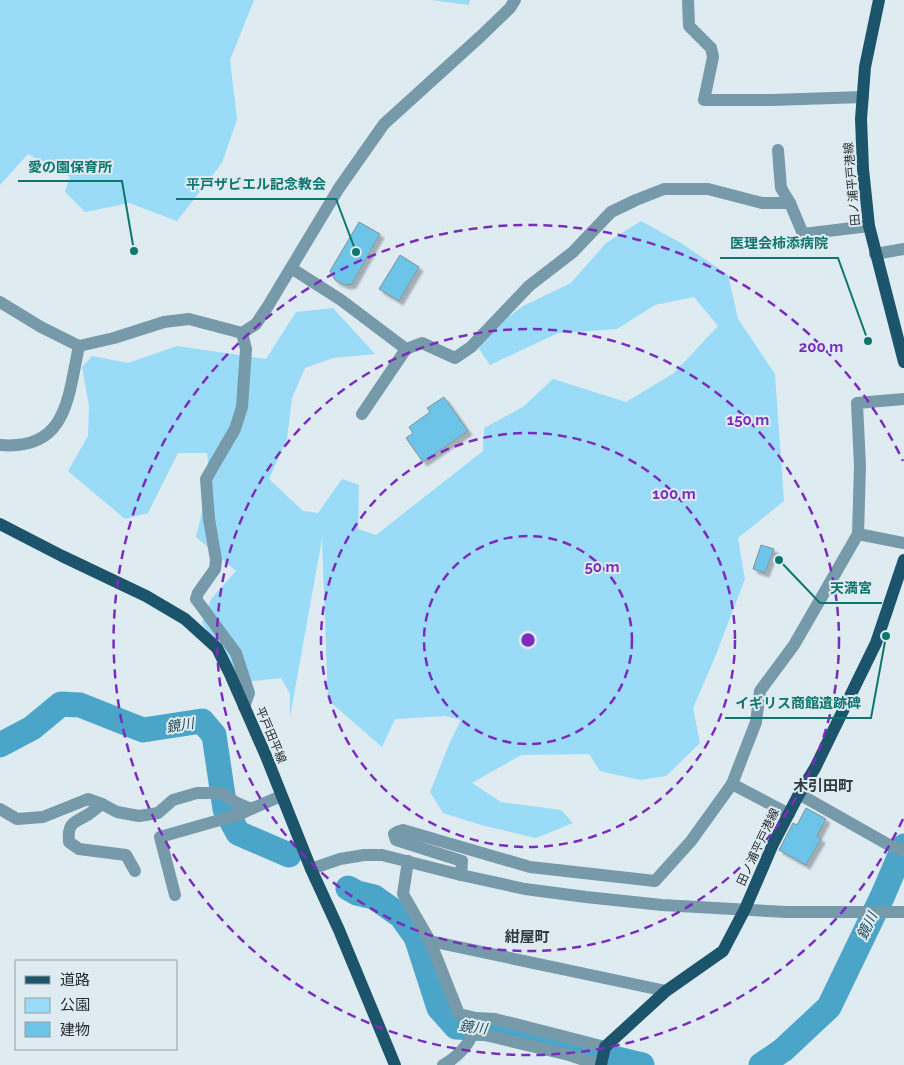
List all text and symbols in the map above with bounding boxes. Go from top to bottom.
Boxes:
street label: 田ノ浦平戸港線 [841,142,863,226]
callout: 愛の園保育所 [18,152,122,181]
text: 愛の園保育所 [28,159,112,175]
callout: 平戸ザビエル記念教会 [176,170,336,199]
text: 平戸ザビエル記念教会 [186,176,326,192]
callout: 医理会柿添病院 [720,229,838,258]
text: 医理会柿添病院 [730,235,828,251]
text: 200 m [799,338,843,356]
text: 150 m [727,411,769,429]
text: 100 m [652,485,696,503]
text: 50 m [584,558,620,576]
callout: 天満宮 [820,574,882,603]
text: 天満宮 [830,580,872,596]
centre of rings [519,631,537,649]
callout: イギリス商館遺跡碑 [725,689,871,718]
text: イギリス商館遺跡碑 [735,695,861,711]
street label: 平戸田平線 [253,705,289,765]
water label: 鏡川 [165,715,197,735]
district label: 木引田町 [793,777,853,795]
street label: 田ノ浦平戸港線 [734,806,782,888]
water label: 鏡川 [854,908,881,942]
district label: 紺屋町 [504,928,550,946]
legend [15,960,178,1050]
text: 道路 [60,971,90,989]
text: 公園 [60,996,90,1014]
water label: 鏡川 [458,1017,490,1037]
text: 建物 [60,1021,90,1039]

